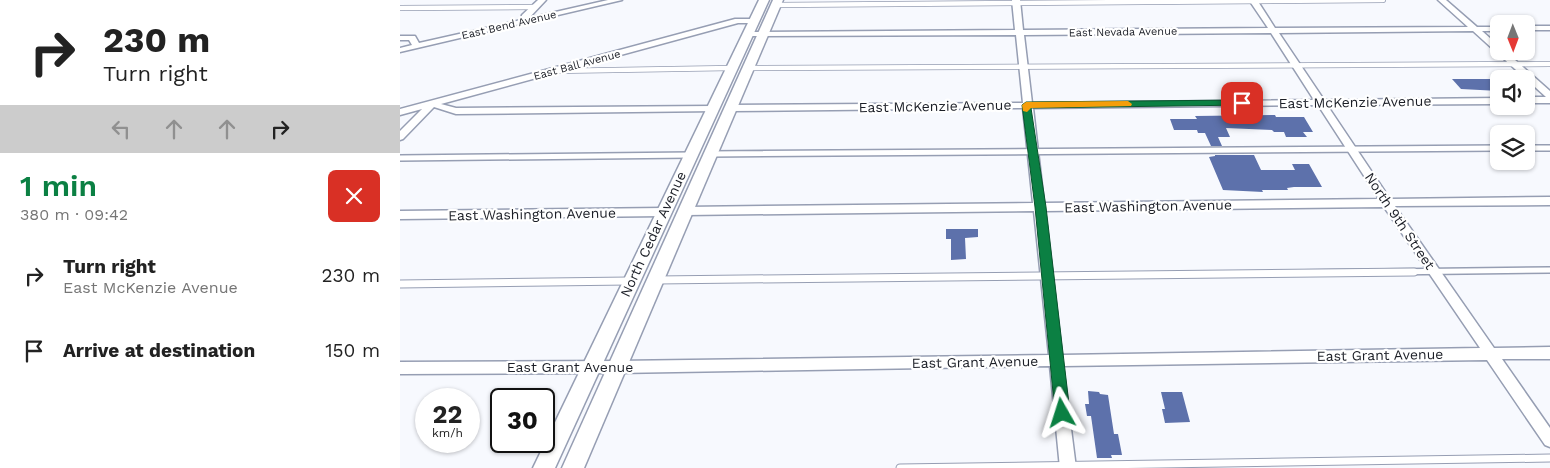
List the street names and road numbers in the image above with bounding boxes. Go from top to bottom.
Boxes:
street label: East Bend Avenue [460,8,558,42]
street label: East Nevada Avenue [1069,25,1177,39]
street label: East Ball Avenue [532,47,622,83]
street label: East McKenzie Avenue [1278,93,1432,111]
street label: East McKenzie Avenue [858,97,1012,115]
street label: North Cedar Avenue [617,169,689,299]
street label: North 9th Street [1362,170,1438,273]
street label: East Washington Avenue [1064,197,1232,215]
street label: East Washington Avenue [448,205,616,223]
street label: East Grant Avenue [1317,346,1443,364]
street label: East Grant Avenue [912,353,1038,371]
street label: East Grant Avenue [507,359,633,375]

